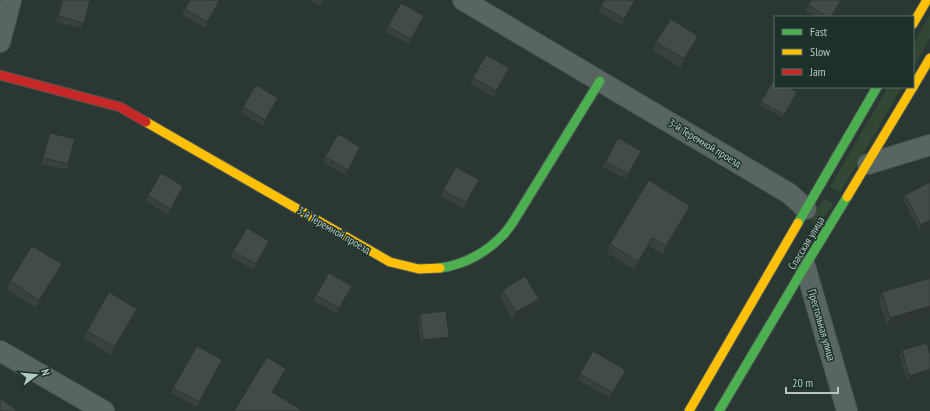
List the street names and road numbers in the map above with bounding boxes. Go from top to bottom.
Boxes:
street label: 3-й Теремной проезд [666,116,744,170]
street label: 3-й Теремной проезд [295,203,373,257]
street label: Спасская улица [785,214,827,272]
street label: Престольная улица [805,288,839,362]

